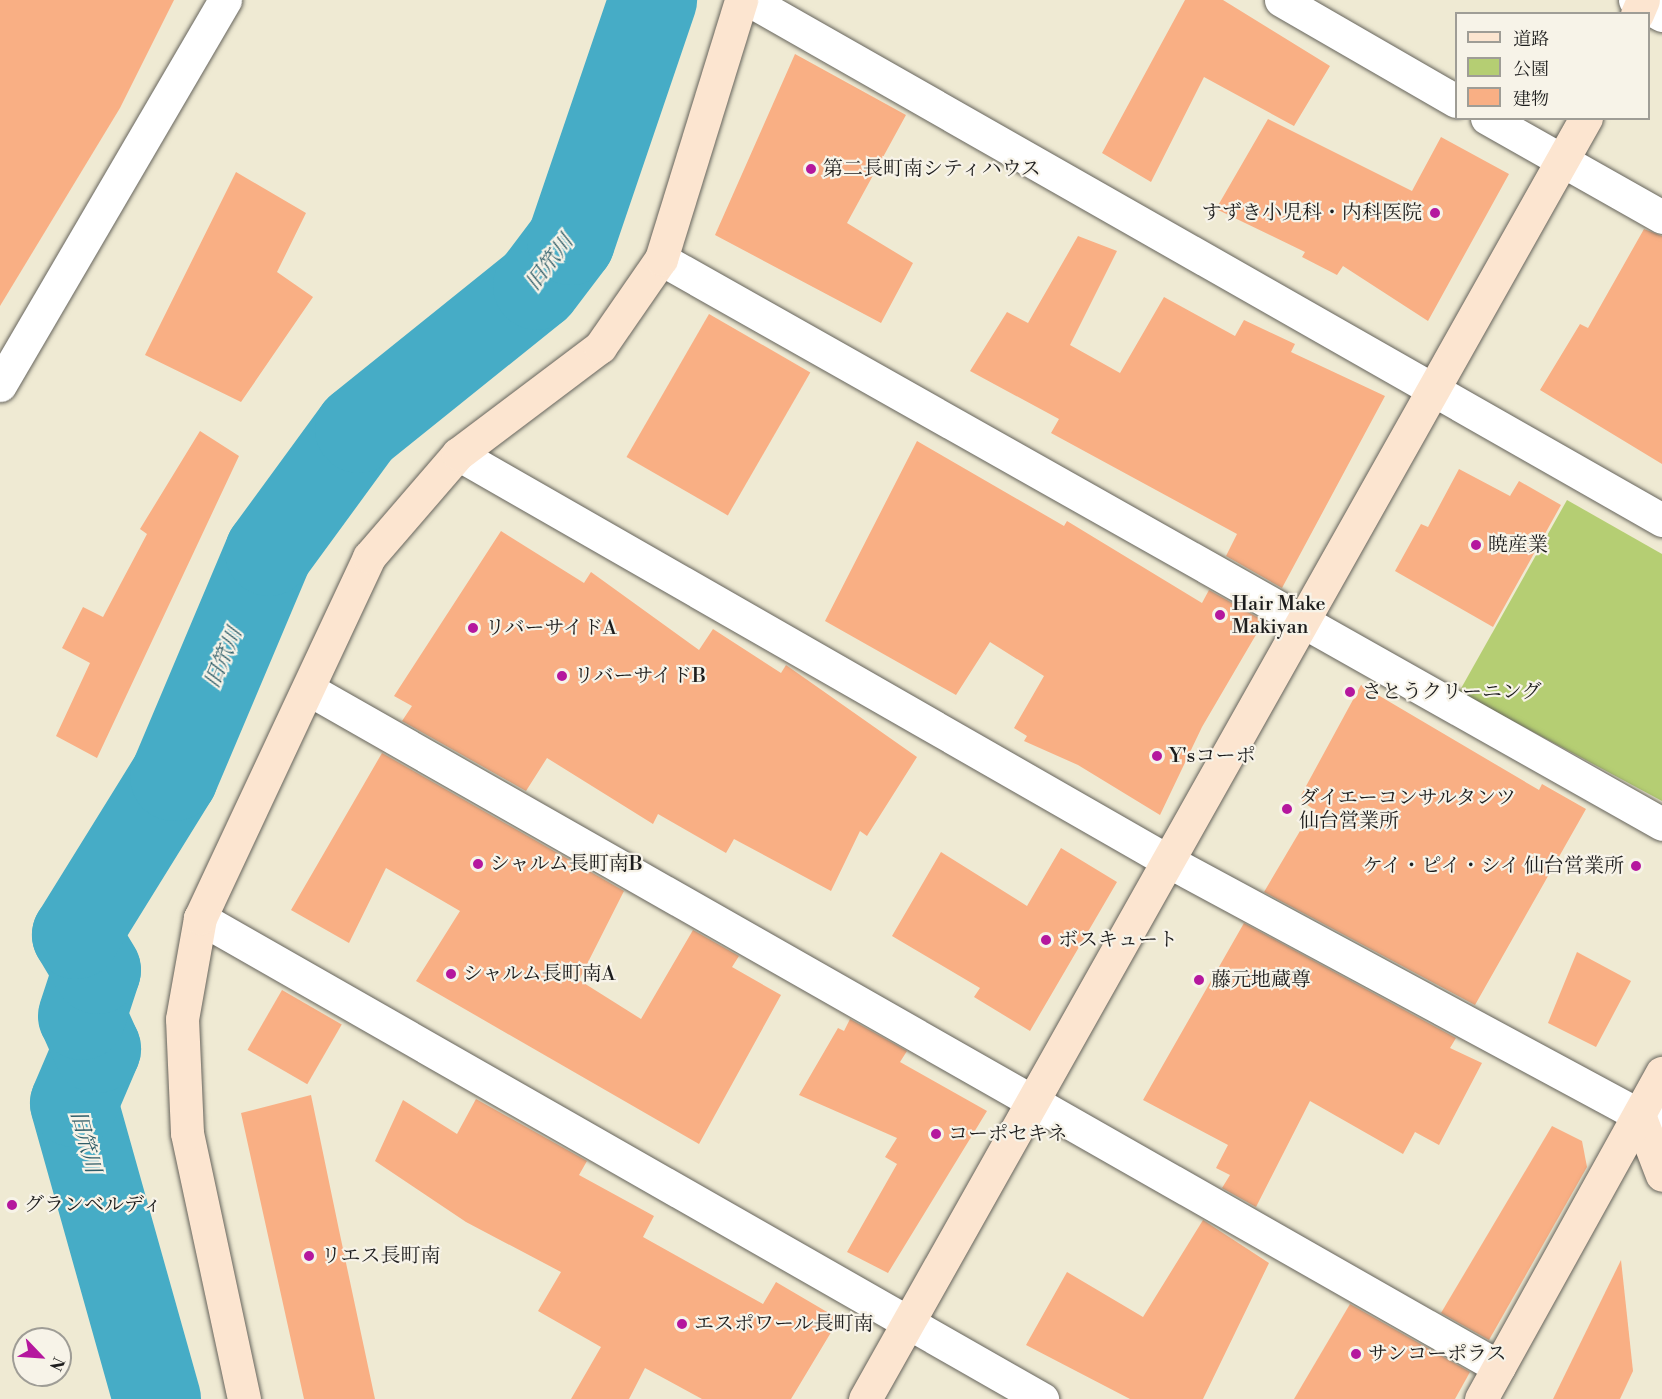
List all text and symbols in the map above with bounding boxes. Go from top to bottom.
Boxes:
legend [1455,12,1650,120]
text: 道路 [1513,28,1549,51]
text: 公園 [1513,58,1549,81]
text: 建物 [1513,88,1549,111]
place label: 第二長町南シティハウス [823,157,1043,181]
marker: 第二長町南シティハウス [804,162,818,176]
place label: すずき小児科・内科医院 [1202,201,1422,225]
marker: すずき小児科・内科医院 [1426,204,1444,222]
water label: 旧笊川 [521,230,579,296]
place label: 暁産業 [1488,533,1548,557]
marker: 暁産業 [1469,538,1483,552]
place label: Hair Make Makiyan [1232,592,1326,639]
marker: Hair Make Makiyan [1213,608,1227,622]
place label: リバーサイドA [485,616,619,640]
marker: リバーサイドA [466,621,480,635]
water label: 旧笊川 [200,624,248,692]
place label: リバーサイドB [574,664,708,688]
marker: リバーサイドB [555,669,569,683]
place label: さとうクリーニング [1362,680,1542,704]
marker: さとうクリーニング [1343,685,1357,699]
place label: Y'sコーポ [1169,744,1255,768]
marker: Y'sコーポ [1150,749,1164,763]
place label: ダイエーコンサルタンツ 仙台営業所 [1299,786,1519,833]
marker: ダイエーコンサルタンツ 仙台営業所 [1280,802,1294,816]
place label: シャルム長町南B [490,852,644,876]
place label: ケイ・ピイ・シイ 仙台営業所 [1360,854,1624,878]
marker: シャルム長町南B [471,857,485,871]
marker: ケイ・ピイ・シイ 仙台営業所 [1629,859,1643,873]
place label: ボスキュート [1058,928,1178,952]
marker: ボスキュート [1039,933,1053,947]
place label: シャルム長町南A [463,962,617,986]
marker: シャルム長町南A [444,967,458,981]
place label: 藤元地蔵尊 [1211,968,1311,992]
marker: 藤元地蔵尊 [1192,973,1206,987]
water label: 旧笊川 [65,1108,105,1176]
place label: コーポセキネ [948,1122,1068,1146]
marker: コーポセキネ [929,1127,943,1141]
place label: グランベルディ [24,1193,164,1217]
marker: グランベルディ [5,1198,19,1212]
place label: リエス長町南 [321,1244,441,1268]
marker: リエス長町南 [302,1249,316,1263]
place label: エスポワール長町南 [694,1312,874,1336]
marker: エスポワール長町南 [675,1317,689,1331]
north arrow [12,1327,72,1387]
place label: サンコーポラス [1368,1342,1508,1366]
marker: サンコーポラス [1349,1347,1363,1361]
text: N [45,1354,68,1374]

